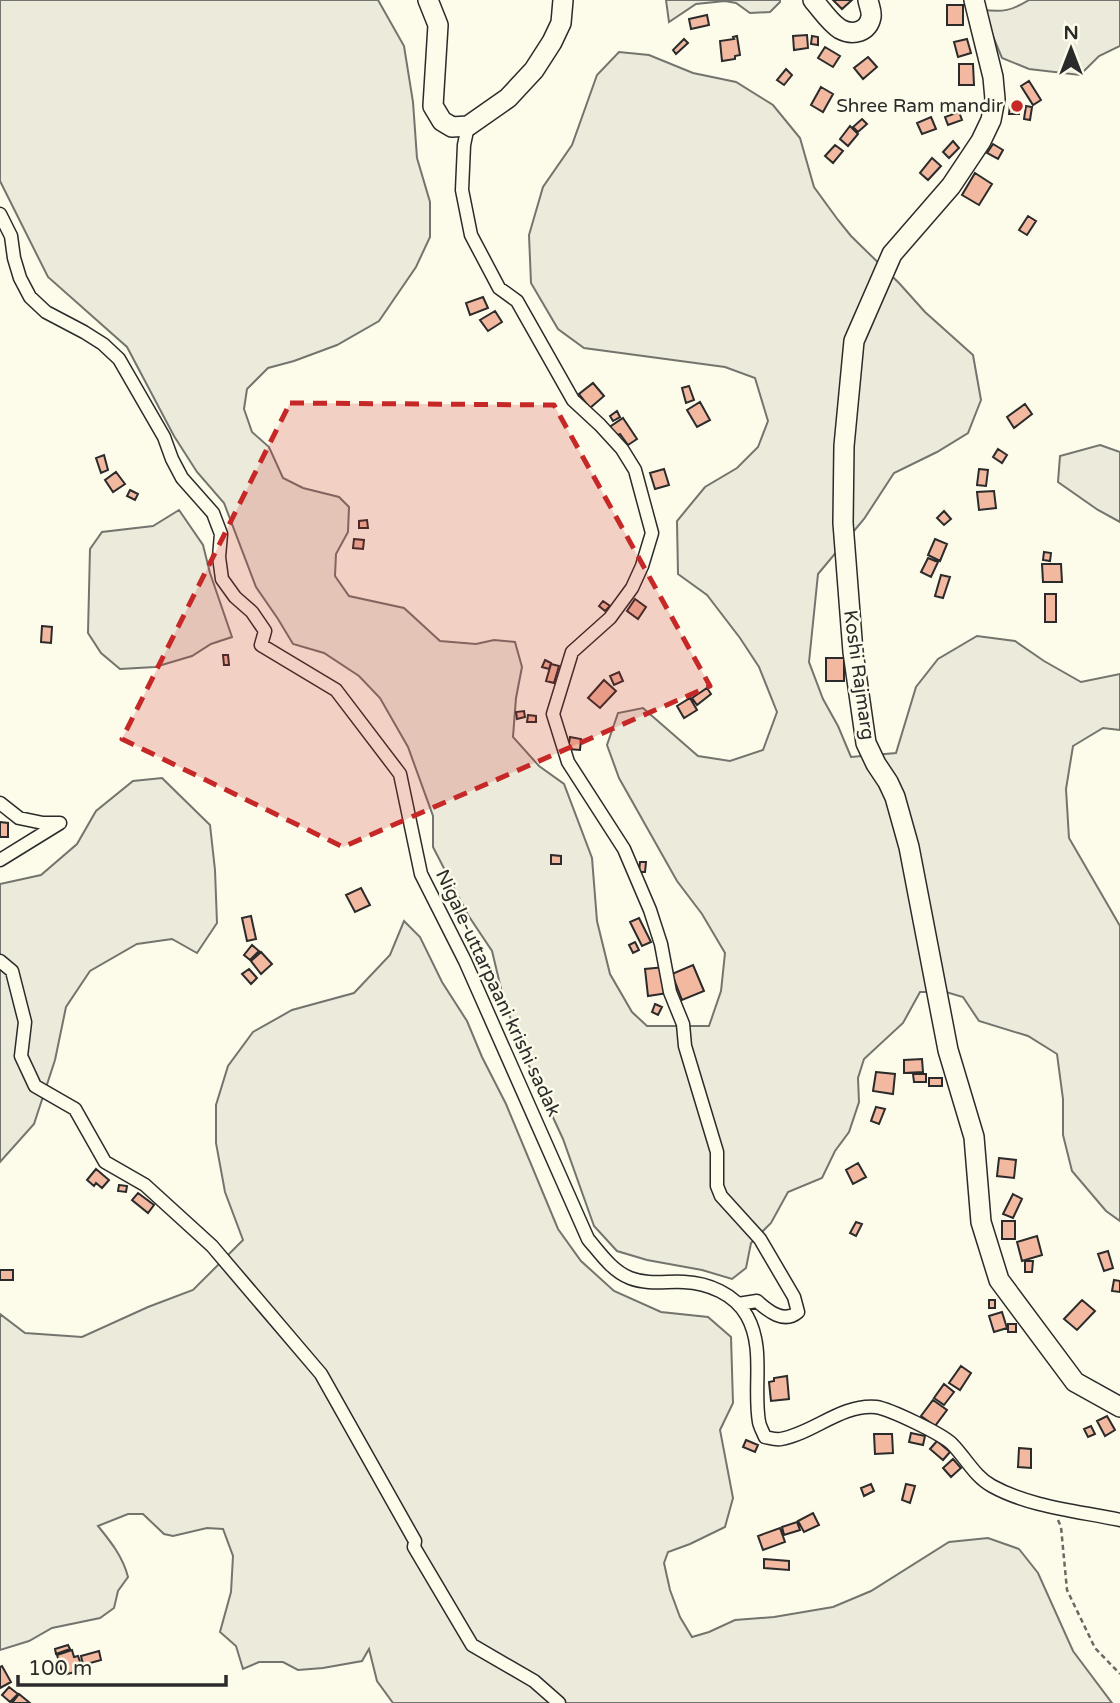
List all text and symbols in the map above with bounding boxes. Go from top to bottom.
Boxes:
north arrow [1036,14,1106,84]
text: N [1063,22,1079,44]
place label: Shree Ram mandir [836,95,1004,117]
marker: Shree Ram mandir [1009,98,1025,114]
street label: Koshi Rajmarg [839,609,879,741]
street label: Nigale-uttarpaani krishi sadak [431,866,565,1120]
scale bar [18,1644,226,1688]
text: 100 m [28,1656,92,1681]

